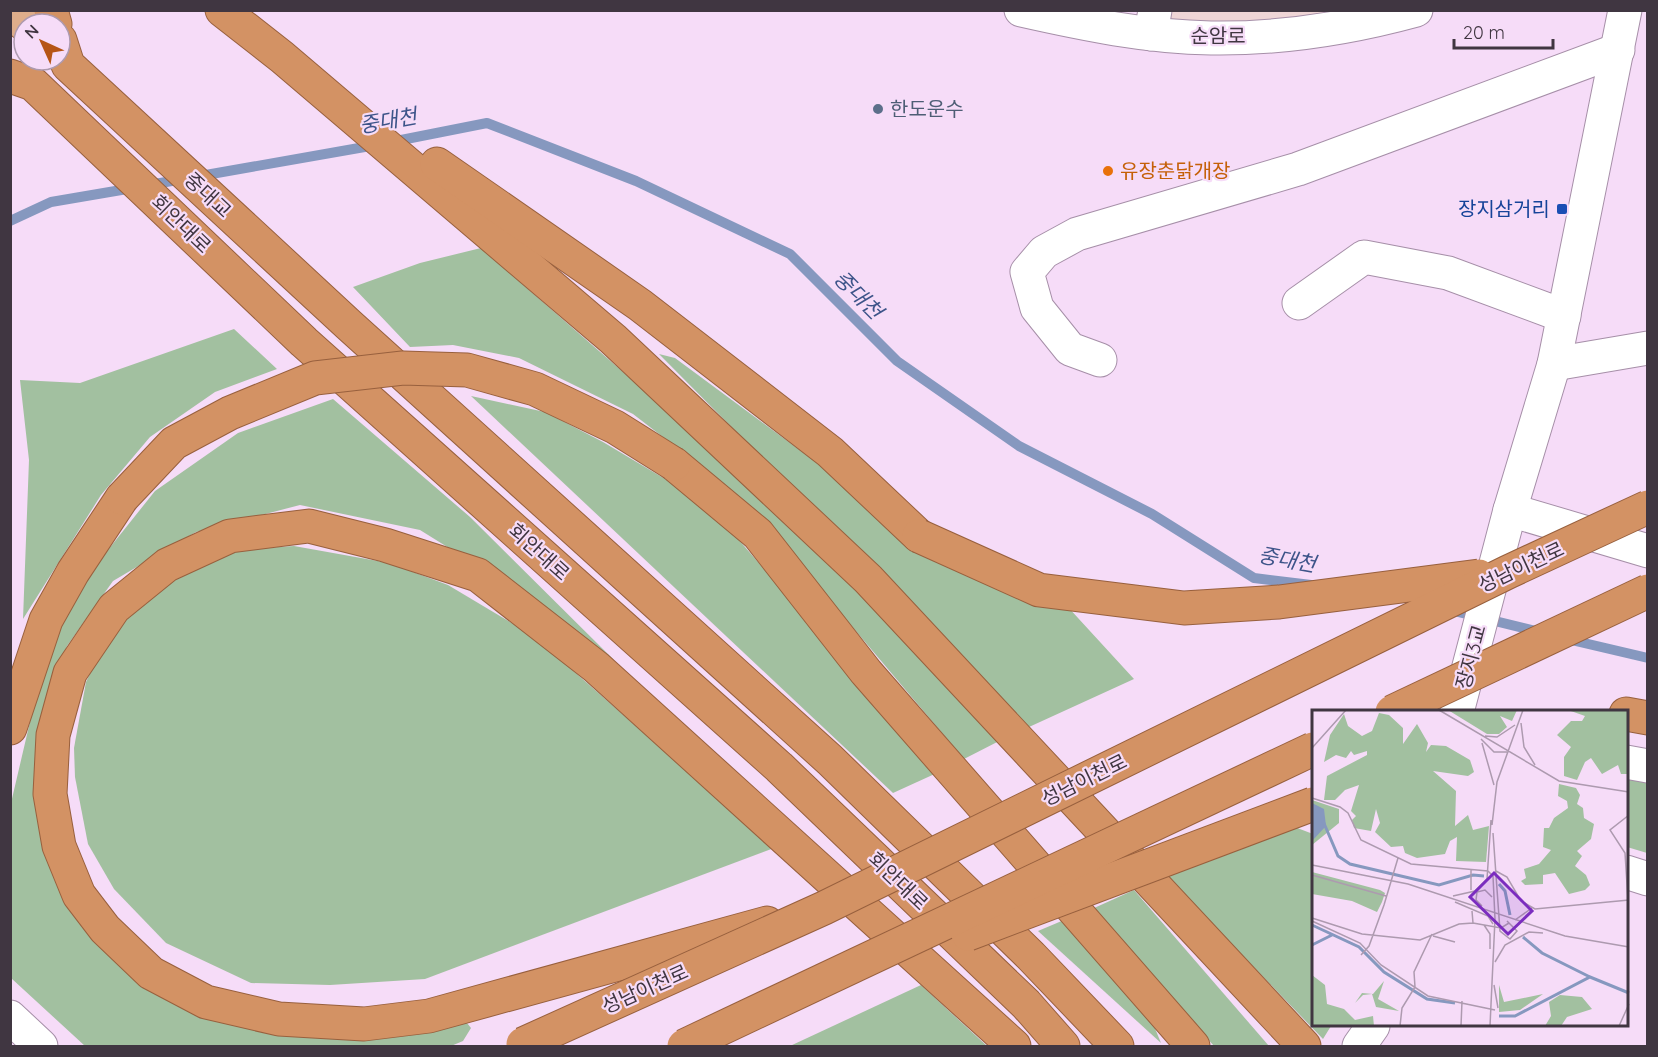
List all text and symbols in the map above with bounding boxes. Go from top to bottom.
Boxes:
north arrow [12,12,72,72]
scale bar [1454,12,1553,50]
text: N [20,20,43,43]
text: 20 m [1463,21,1505,44]
street label: 순암로 [1190,23,1246,48]
place label: 한도운수 [890,96,964,121]
water label: 중대천 [357,102,421,138]
marker: 한도운수 [871,102,885,116]
place label: 유장춘닭개장 [1120,158,1230,183]
marker: 유장춘닭개장 [1101,164,1115,178]
street label: 중대교 [180,167,237,223]
street label: 회안대로 [146,189,217,258]
place label: 장지삼거리 [1458,196,1550,221]
marker: 장지삼거리 [1555,202,1569,216]
water label: 중대천 [829,265,890,326]
street label: 회안대로 [504,518,575,586]
street label: 성남이천로 [1474,536,1568,597]
water label: 중대천 [1256,541,1321,577]
street label: 장지3교 [1450,622,1491,692]
inset map [1312,710,1628,1027]
street label: 성남이천로 [1037,748,1131,811]
street label: 회안대로 [863,846,934,915]
street label: 성남이천로 [598,958,692,1019]

